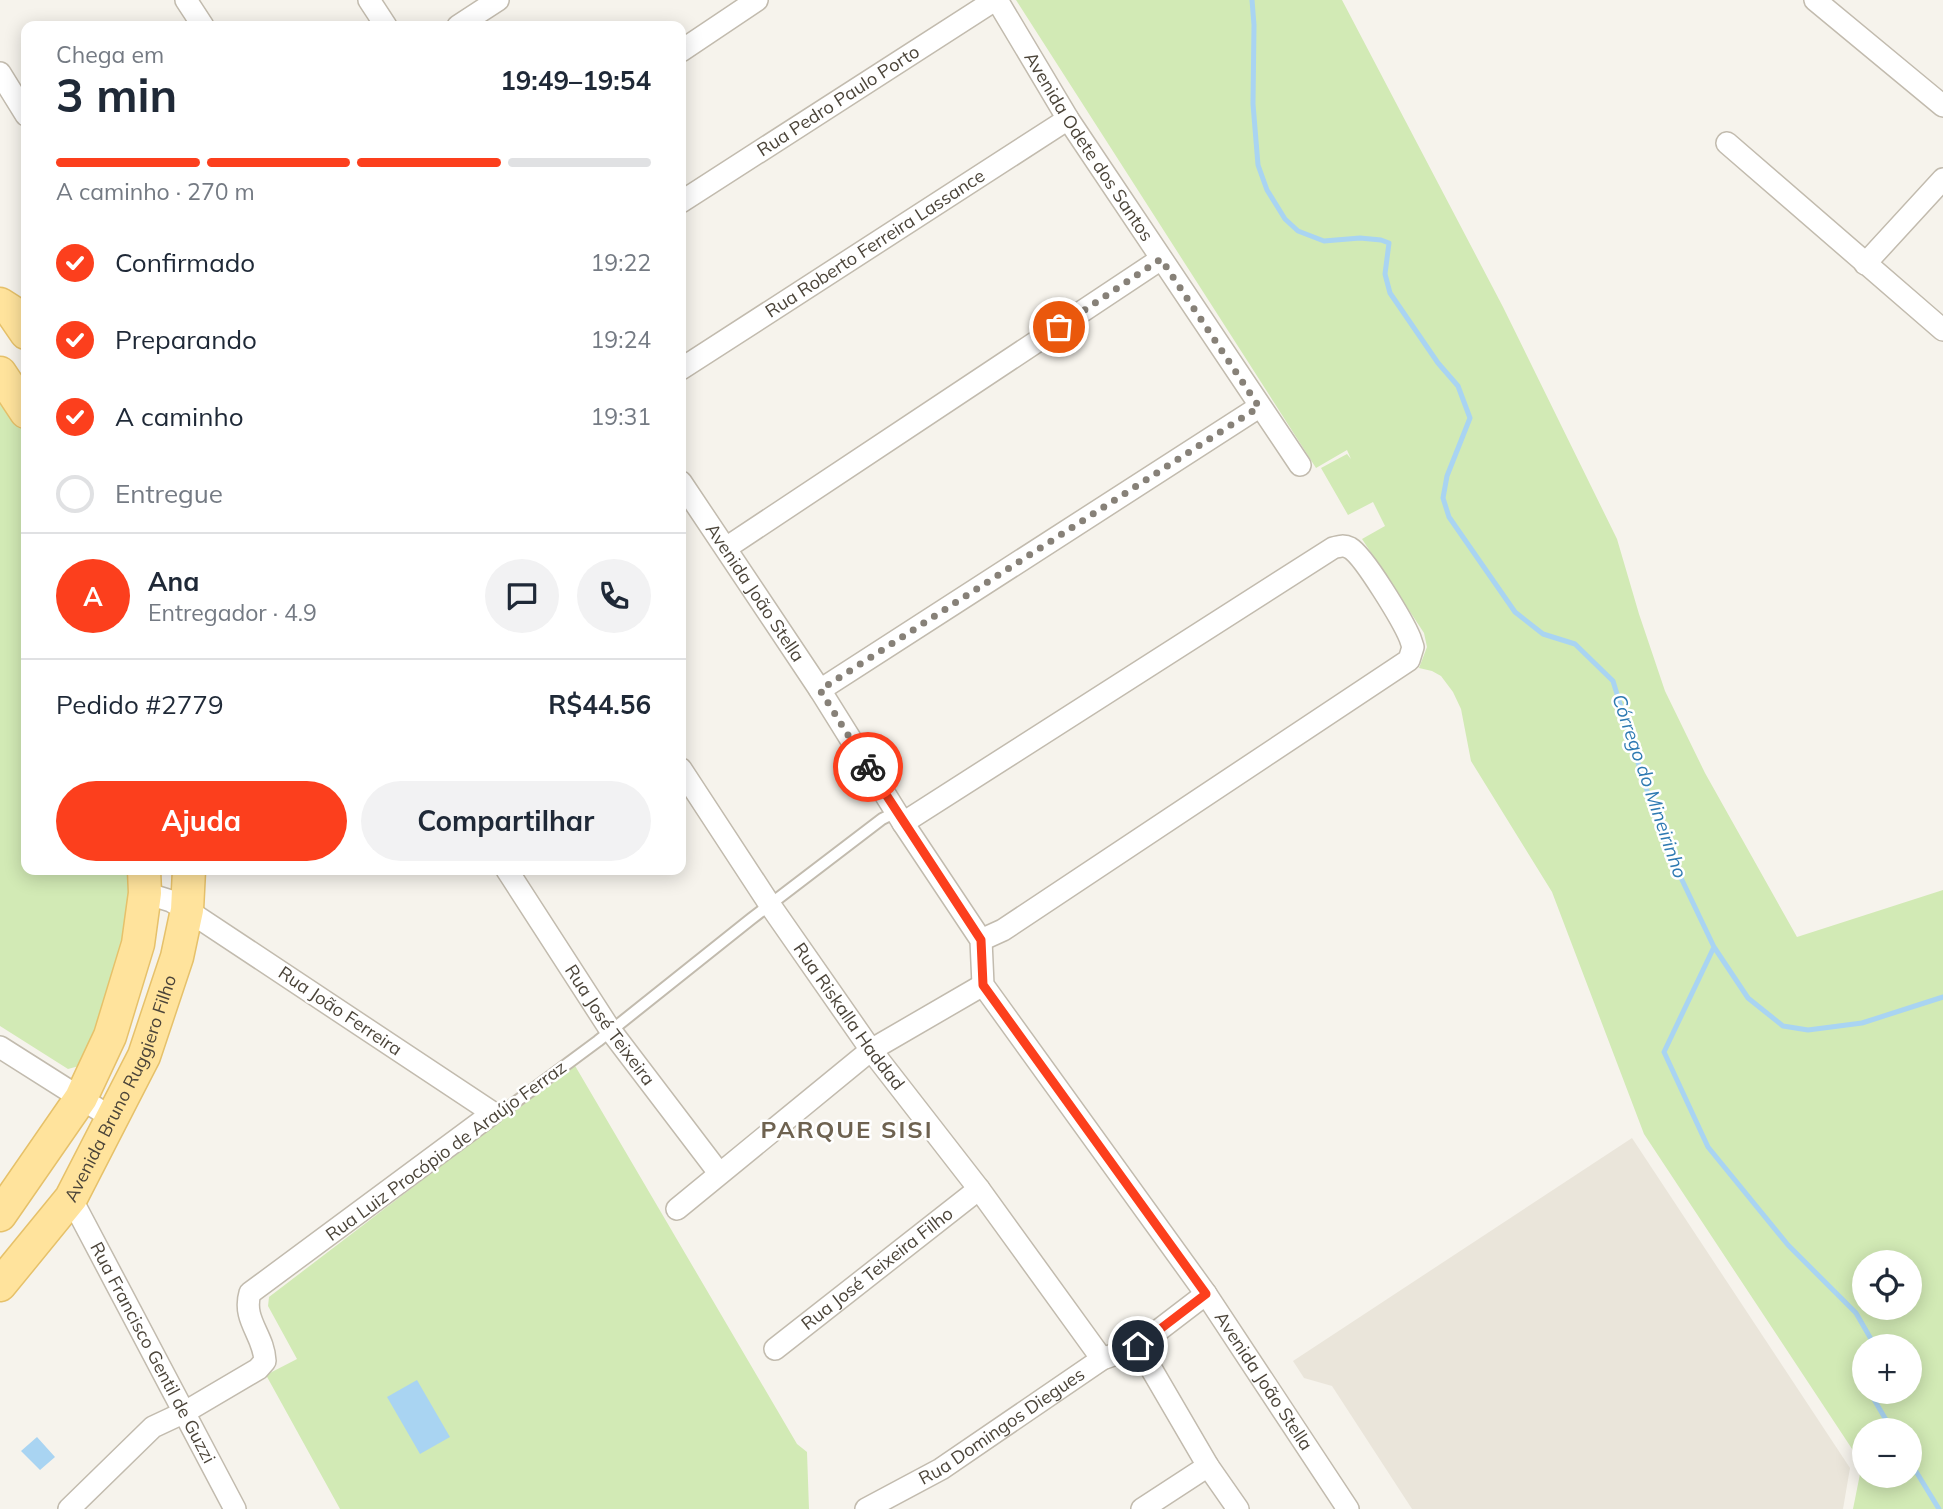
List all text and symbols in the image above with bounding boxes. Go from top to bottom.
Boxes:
text: Chega em [56,40,164,69]
street label: Rua Pedro Paulo Porto [752,40,924,161]
street label: Avenida Odete dos Santos [1020,47,1159,246]
text: 19:49–19:54 [500,64,651,97]
text: 3 min [56,66,177,124]
street label: Rua Roberto Ferreira Lassance [761,164,989,323]
text: A caminho · 270 m [56,177,255,206]
icon: check [56,244,94,282]
text: Confirmado [115,246,255,279]
text: 19:22 [591,248,651,277]
pin [1029,297,1089,357]
icon: bag [1040,308,1078,346]
icon: check [56,321,94,359]
text: Preparando [115,323,257,356]
text: 19:24 [591,325,651,354]
icon: check [56,398,94,436]
text: A caminho [115,400,244,433]
text: 19:31 [591,402,651,431]
text: Entregue [115,477,223,510]
street label: Avenida João Stella [701,519,810,666]
button: chat [485,559,559,633]
button: phone [577,559,651,633]
text: Ana [148,565,199,598]
text: A [83,580,103,613]
text: Entregador · 4.9 [148,598,317,627]
text: Pedido #2779 [56,688,224,721]
text: R$44.56 [548,688,651,721]
water label: Córrego do Mineirinho [1607,691,1693,881]
courier [833,732,903,802]
icon: bike [849,748,887,786]
button: Ajuda [56,781,347,861]
button: Compartilhar [361,781,651,861]
street label: Rua Riskalla Haddad [789,938,910,1094]
street label: Rua José Teixeira [560,960,660,1090]
street label: Rua João Ferreira [274,961,406,1060]
street label: Avenida Bruno Ruggiero Filho [59,972,181,1206]
street label: Rua Luiz Procópio de Araújo Ferraz [321,1055,571,1246]
district label: PARQUE SISI [760,1114,934,1144]
street label: Rua José Teixeira Filho [796,1202,958,1335]
street label: Rua Francisco Gentil de Guzzi [85,1238,221,1467]
map controls [1852,1250,1922,1488]
button: locate [1852,1250,1922,1320]
street label: Avenida João Stella [1210,1307,1318,1455]
pin [1108,1316,1168,1376]
icon: home [1119,1327,1157,1365]
button: + [1852,1334,1922,1404]
street label: Rua Domingos Diegues [915,1362,1089,1490]
button: − [1852,1418,1922,1488]

